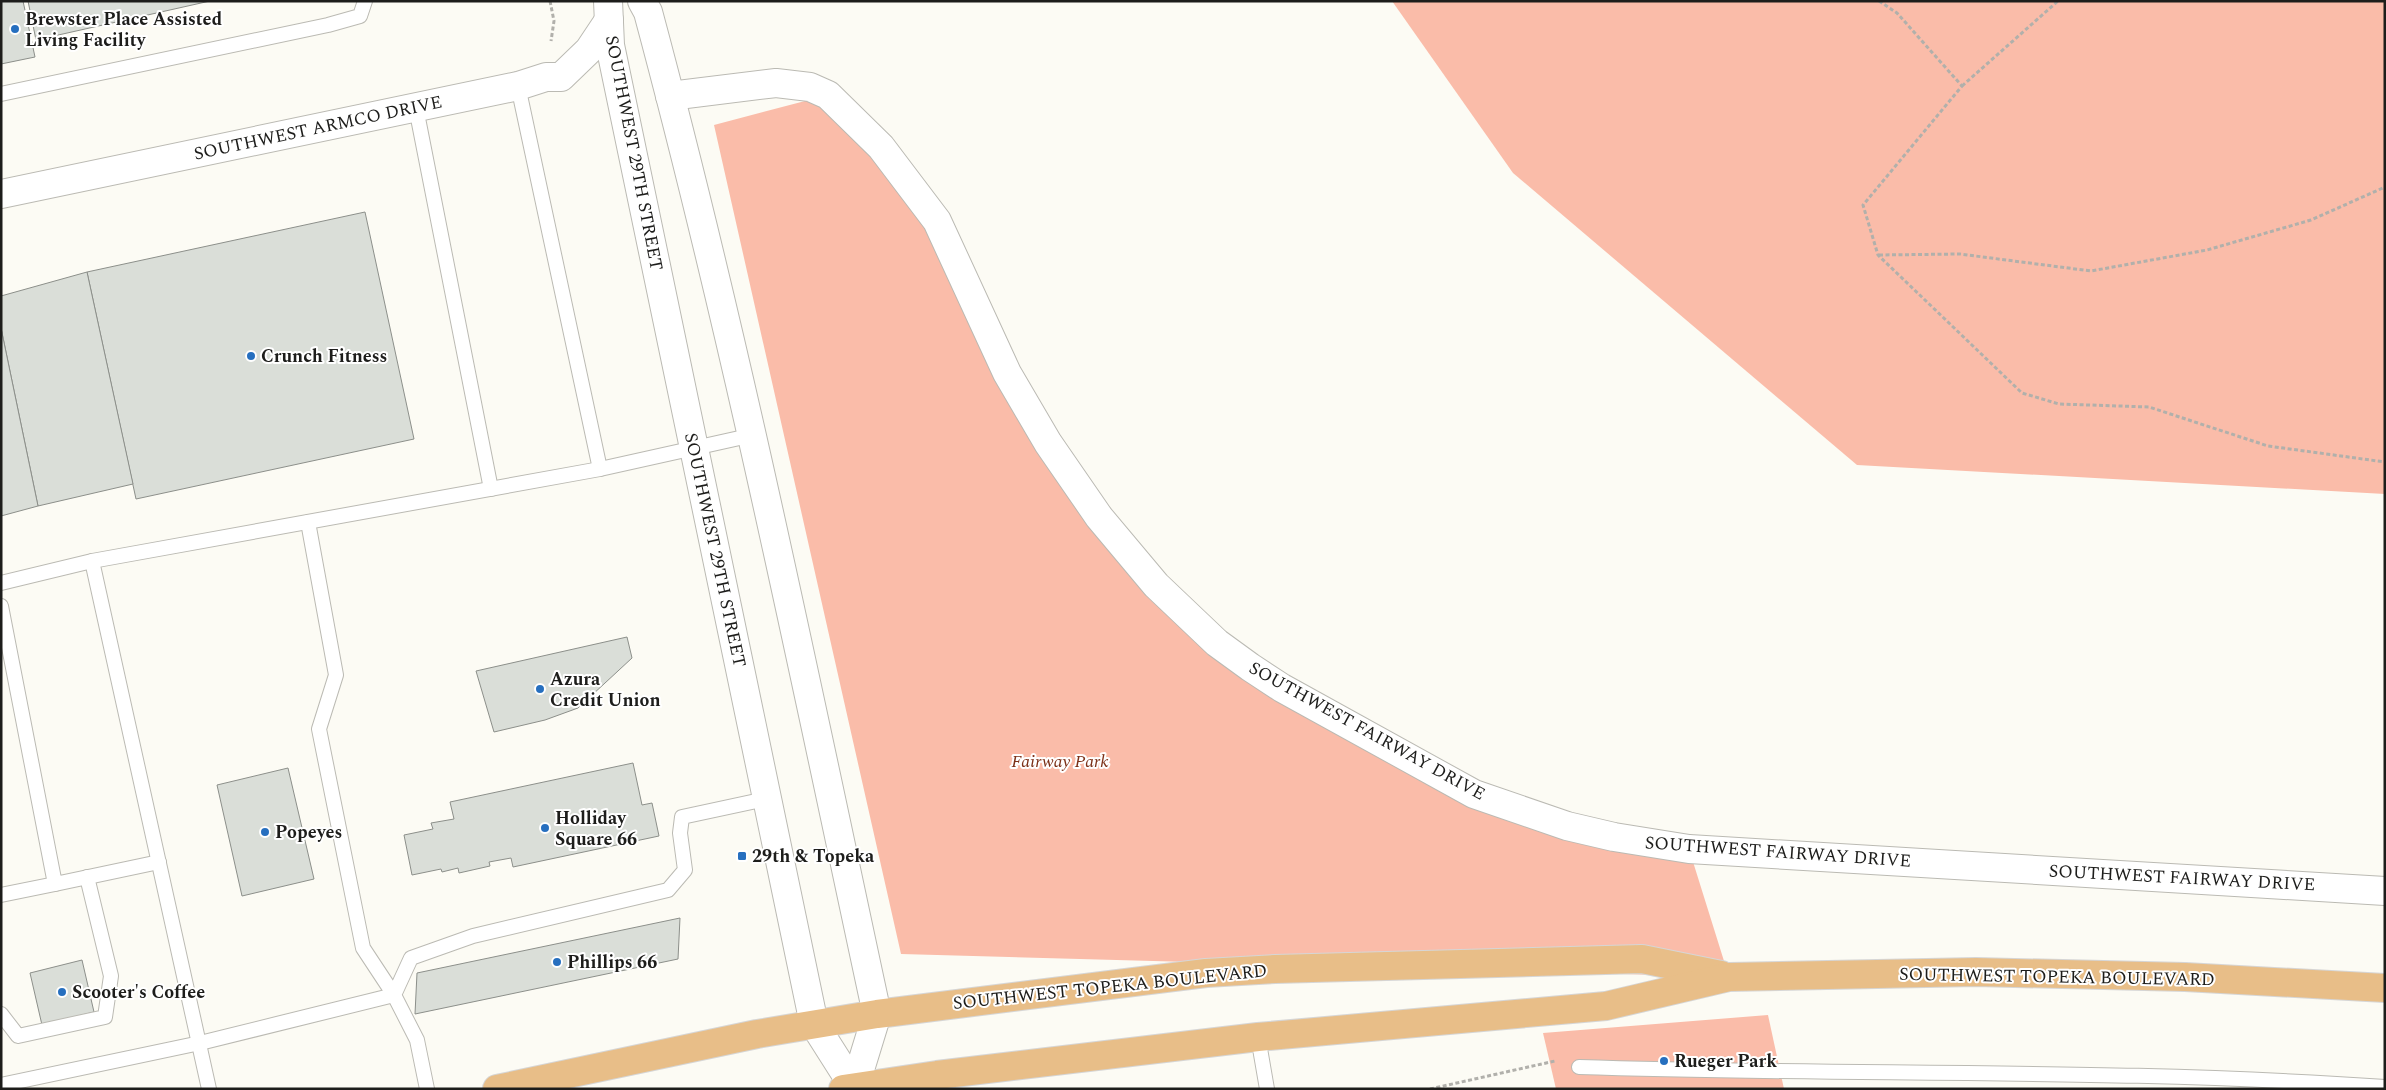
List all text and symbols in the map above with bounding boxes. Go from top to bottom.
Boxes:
place label: Brewster Place Assisted Living Facility [25,6,223,54]
marker: Brewster Place Assisted Living Facility [9,23,21,35]
street label: SOUTHWEST 29TH STREET [598,33,670,273]
street label: SOUTHWEST ARMCO DRIVE [191,88,445,168]
place label: Crunch Fitness [261,343,387,370]
marker: Crunch Fitness [245,350,257,362]
street label: SOUTHWEST 29TH STREET [677,430,753,670]
street label: SOUTHWEST FAIRWAY DRIVE [1244,655,1490,807]
place label: Azura Credit Union [550,666,661,714]
marker: Azura Credit Union [534,683,546,695]
park label: Fairway Park [1011,748,1109,775]
place label: Holliday Square 66 [555,805,637,853]
place label: Popeyes [275,819,342,846]
marker: Holliday Square 66 [539,822,551,834]
marker: Popeyes [259,826,271,838]
street label: SOUTHWEST FAIRWAY DRIVE [1644,829,1912,875]
place label: 29th & Topeka [752,843,875,870]
marker: 29th & Topeka [736,850,748,862]
street label: SOUTHWEST FAIRWAY DRIVE [2048,858,2316,898]
place label: Phillips 66 [567,949,657,976]
marker: Phillips 66 [551,956,563,968]
street label: SOUTHWEST TOPEKA BOULEVARD [952,957,1268,1017]
street label: SOUTHWEST TOPEKA BOULEVARD [1899,961,2215,993]
place label: Scooter's Coffee [72,979,205,1006]
marker: Scooter's Coffee [56,986,68,998]
place label: Rueger Park [1674,1048,1777,1075]
marker: Rueger Park [1658,1055,1670,1067]

